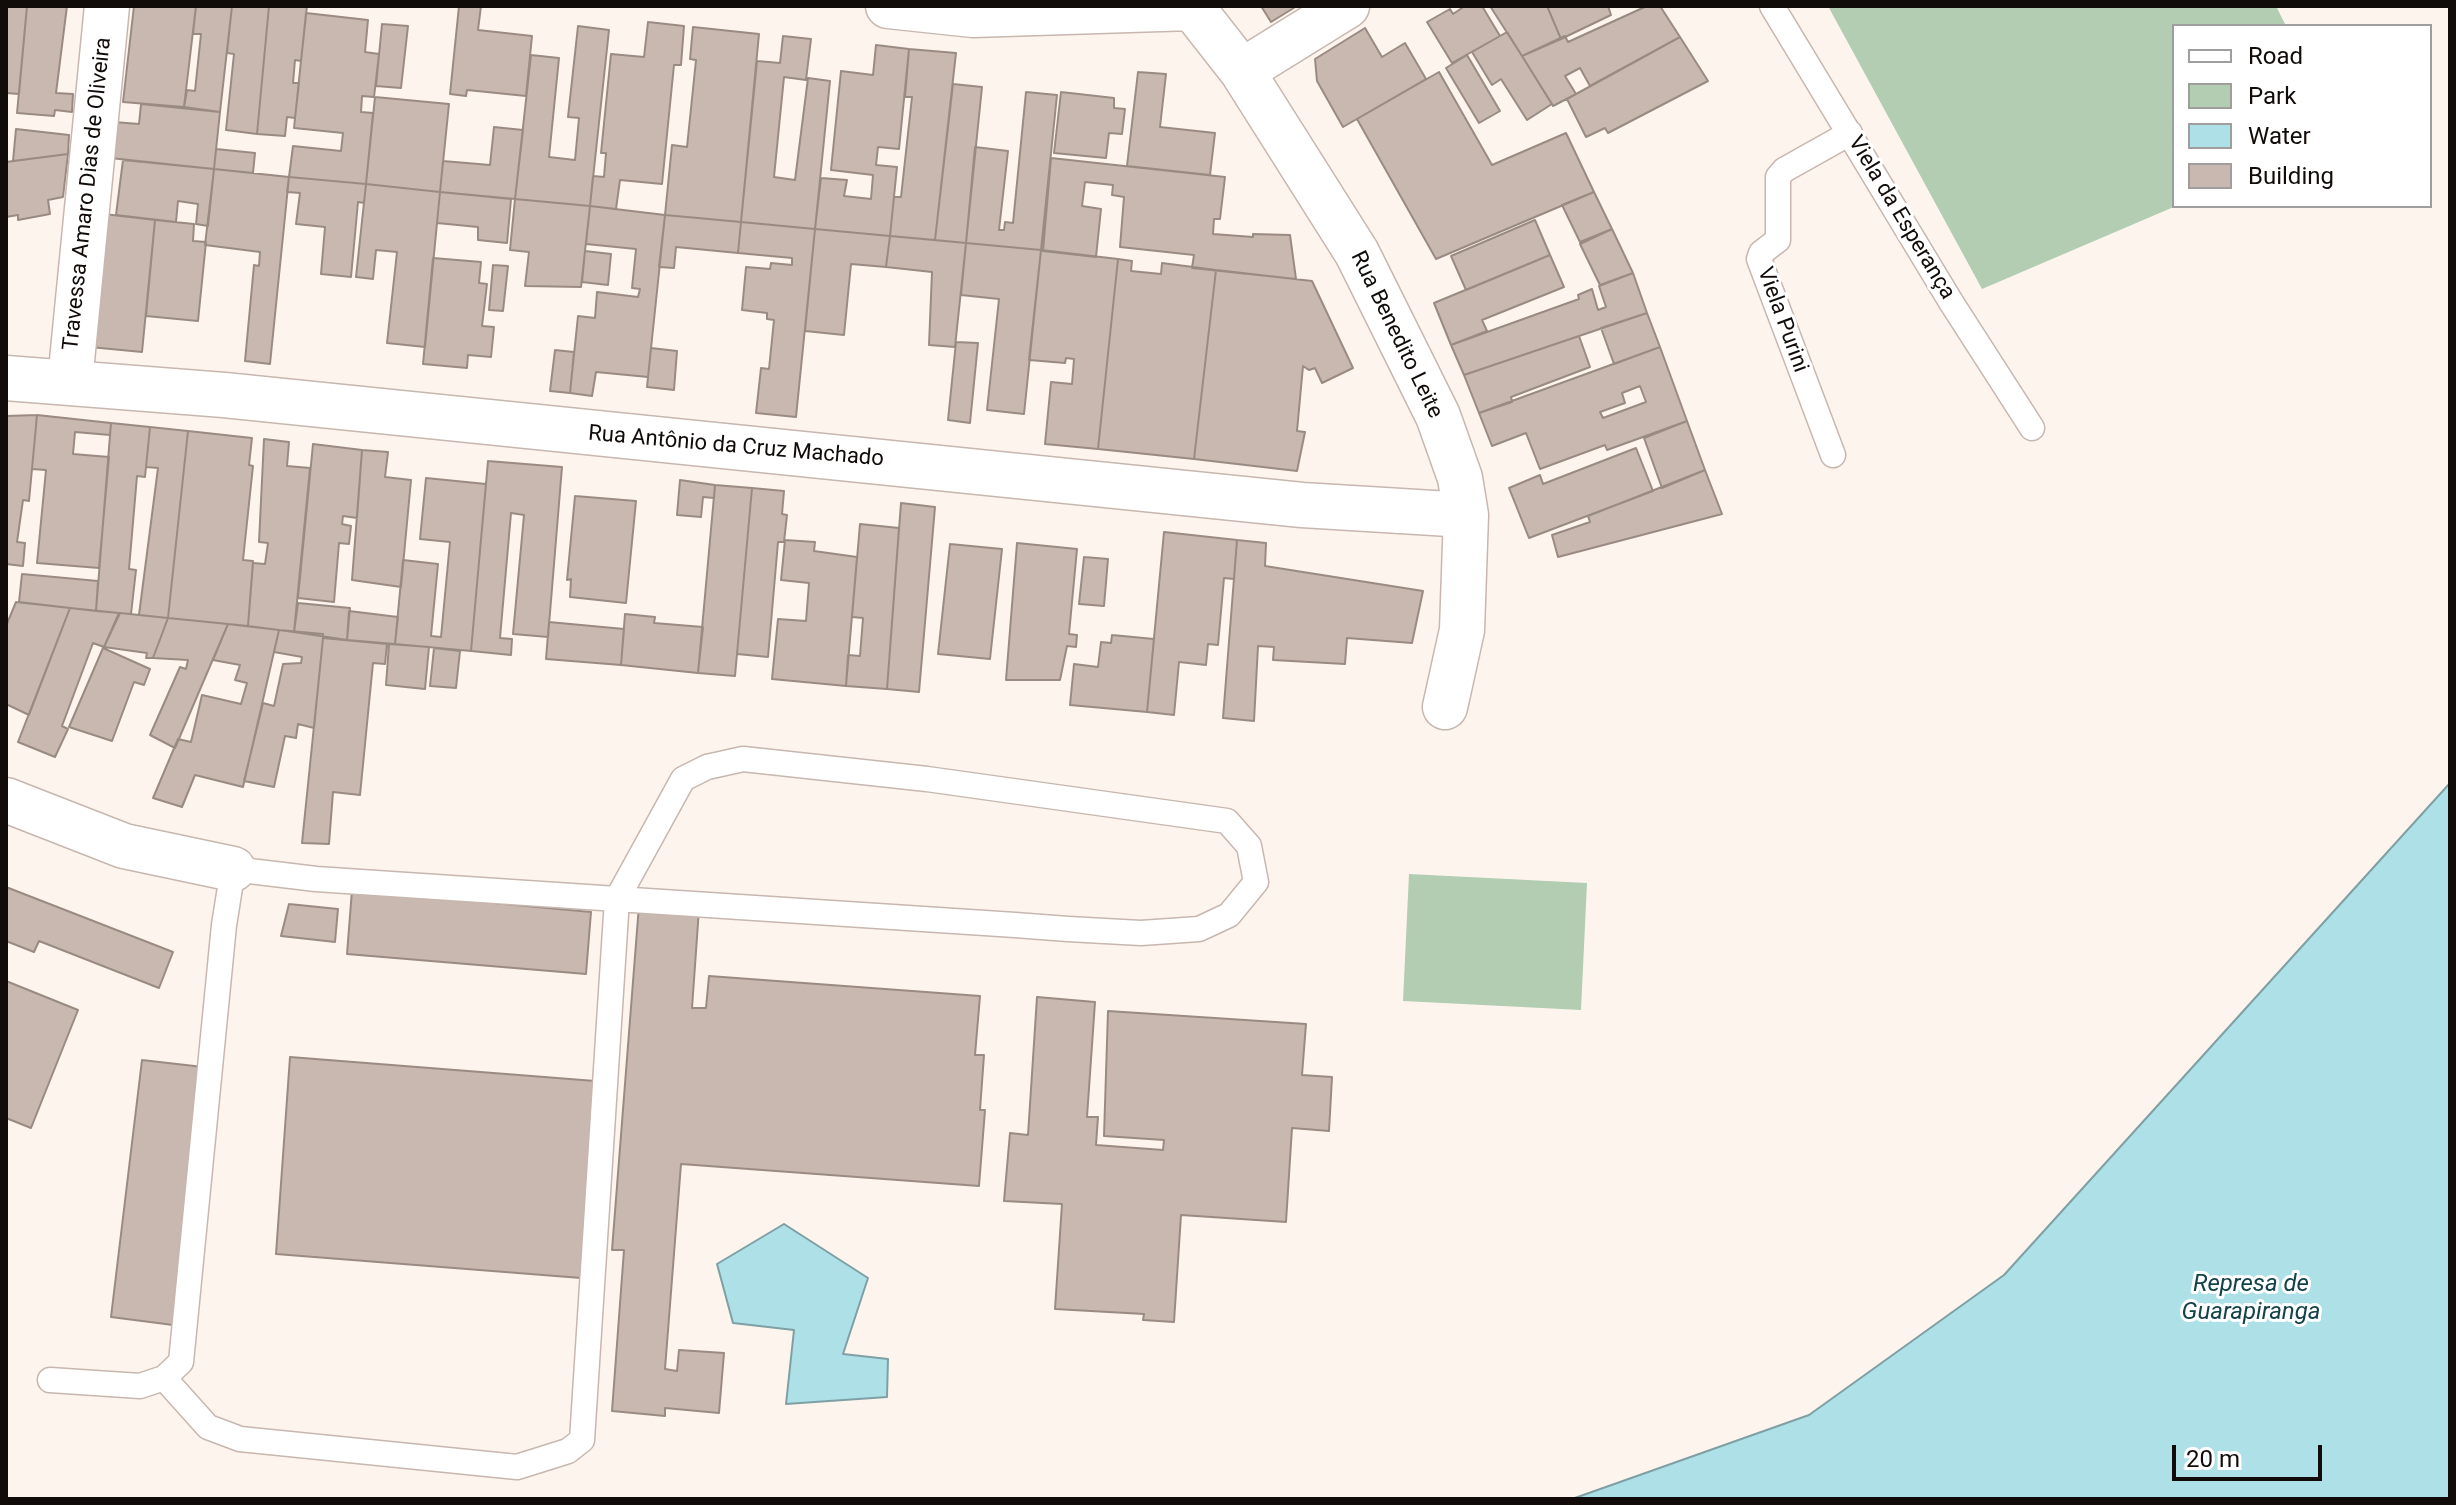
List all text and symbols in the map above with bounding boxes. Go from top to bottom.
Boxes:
legend [2172,24,2432,208]
street label: Travessa Amaro Dias de Oliveira [58,36,118,352]
text: Road [2248,42,2303,70]
text: Park [2248,82,2296,110]
text: Water [2248,122,2311,150]
street label: Viela da Esperança [1842,131,1960,305]
text: Building [2248,162,2334,190]
street label: Rua Benedito Leite [1344,247,1448,423]
street label: Viela Purini [1751,264,1813,376]
street label: Rua Antônio da Cruz Machado [587,421,885,473]
water label: Represa de Guarapiranga [2182,1271,2320,1327]
scale bar [2176,1429,2326,1479]
text: 20 m [2186,1445,2240,1473]

